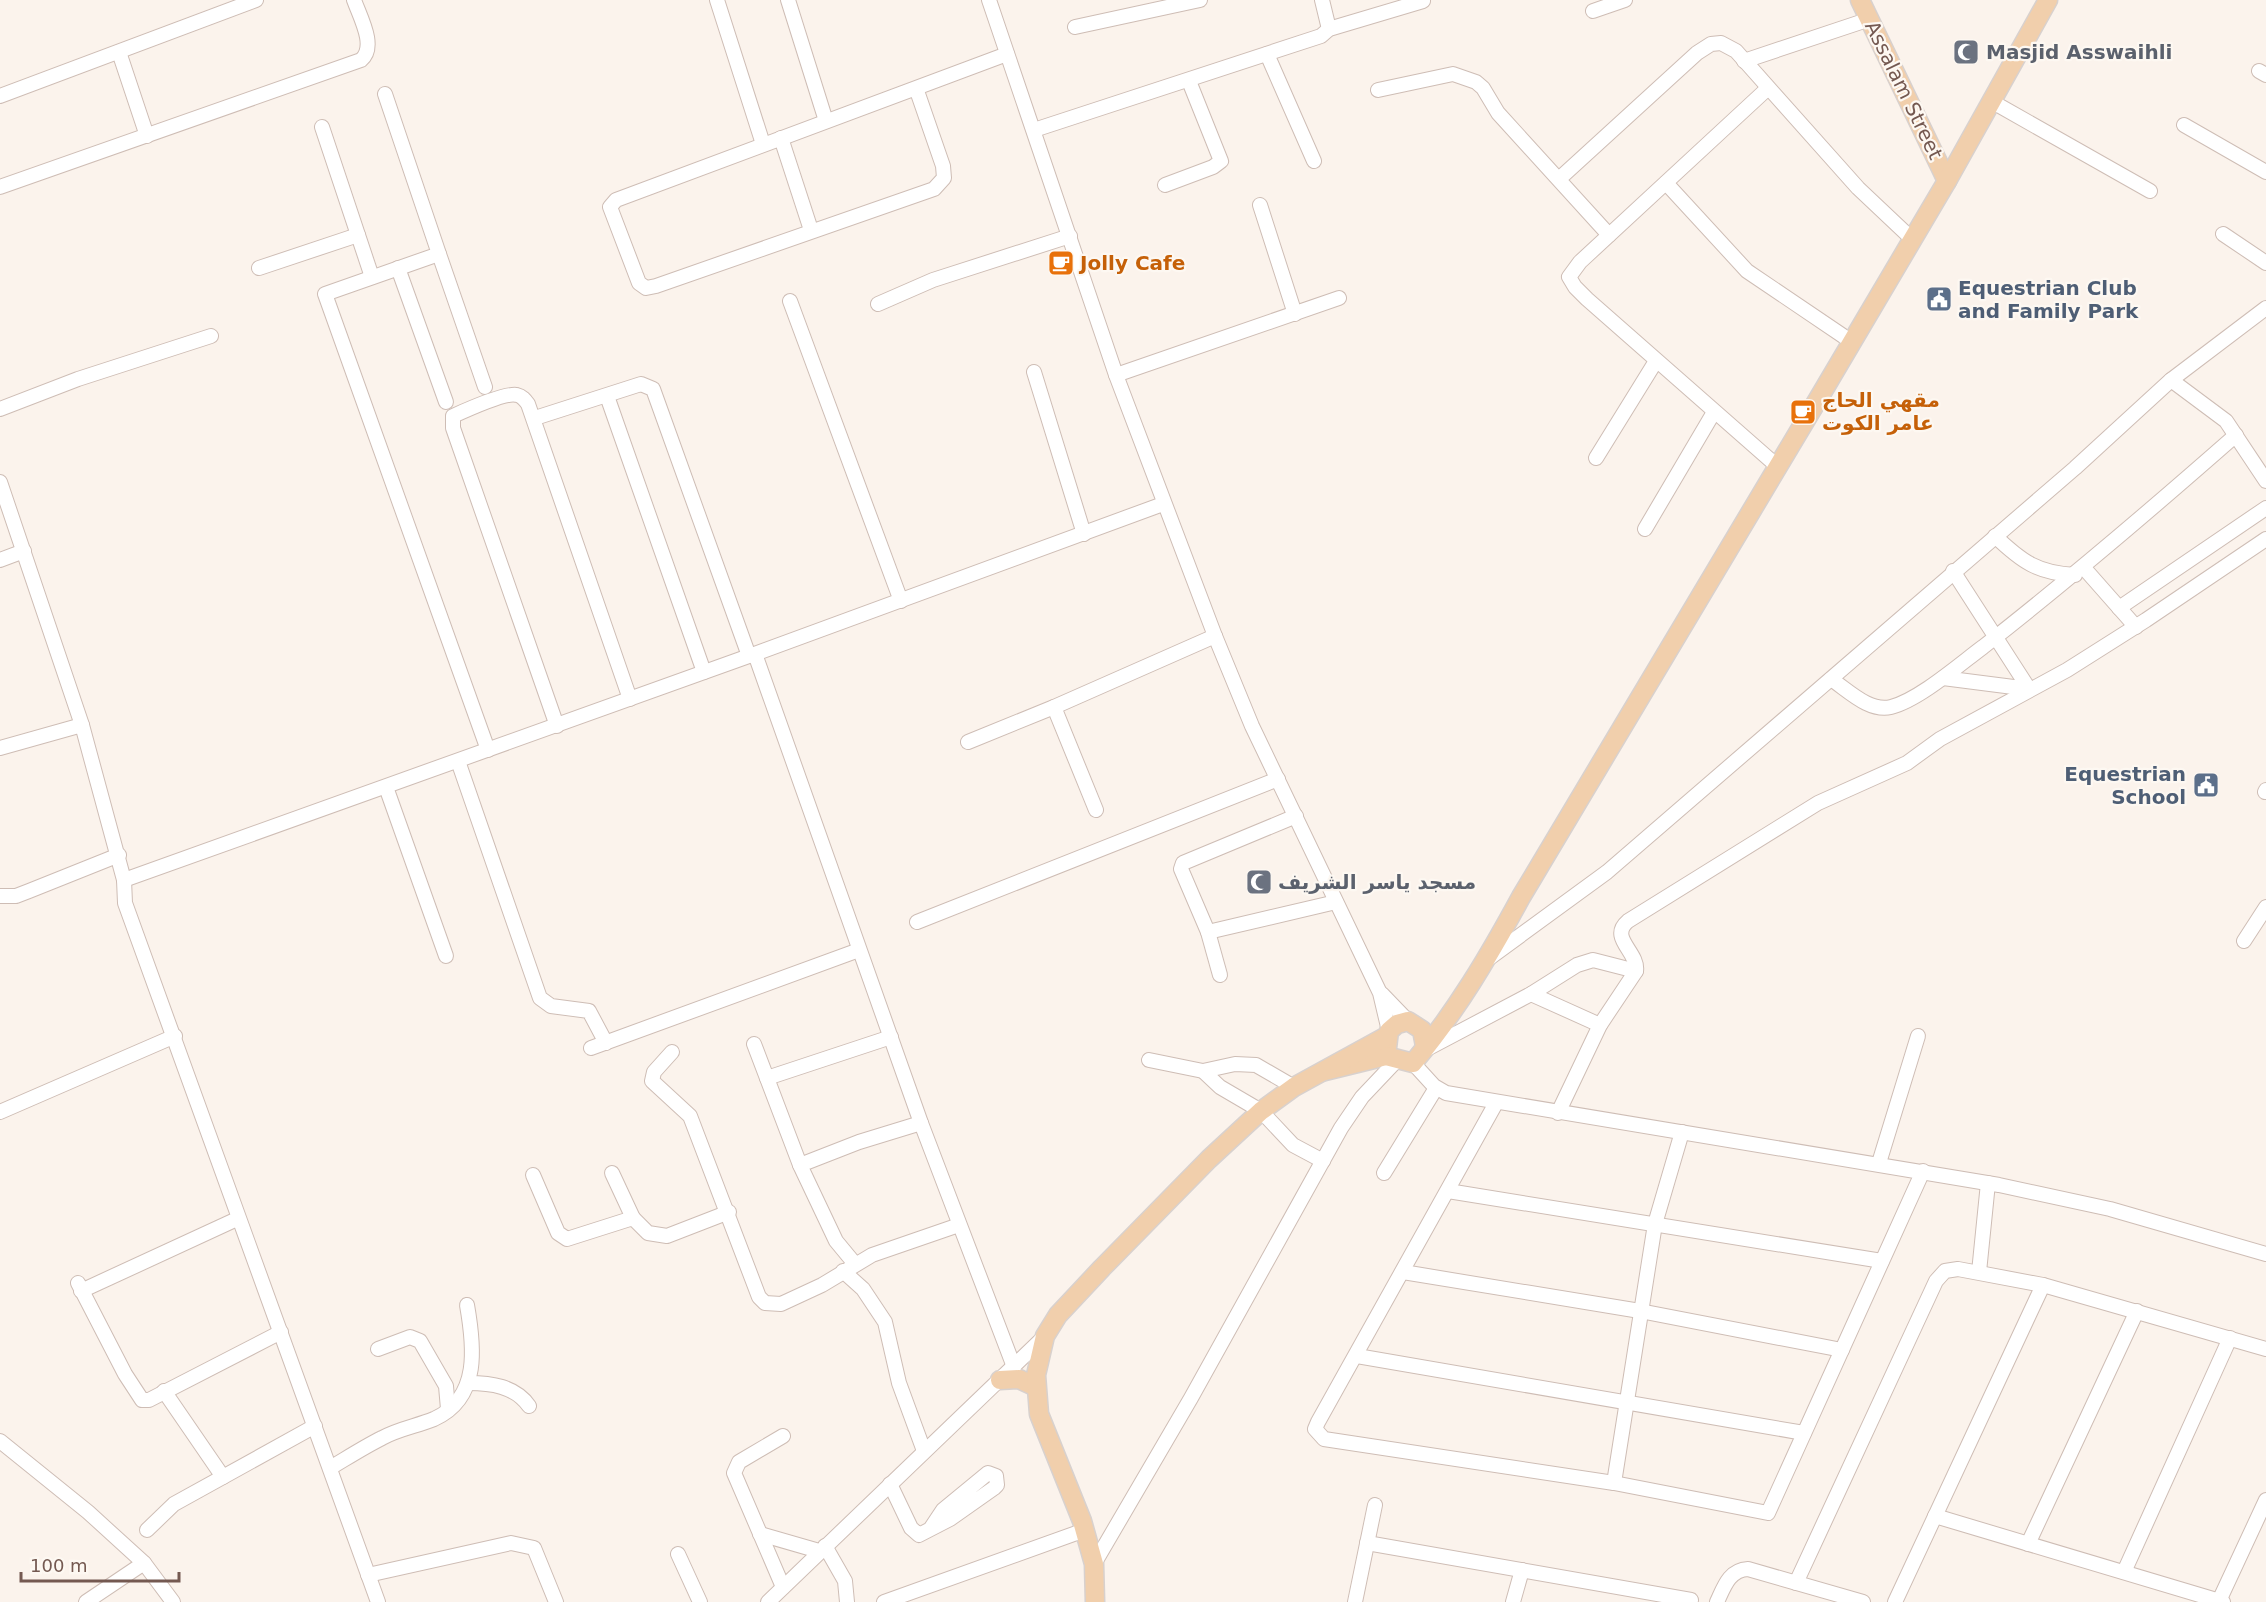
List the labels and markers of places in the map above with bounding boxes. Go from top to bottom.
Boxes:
mosque icon: Masjid Asswaihli [1951,37,1981,67]
place label: Masjid Asswaihli [1986,40,2172,64]
cafe icon: Jolly Cafe [1046,248,1076,278]
place label: Jolly Cafe [1078,251,1185,275]
place label: Equestrian Club and Family Park [1958,276,2139,323]
public building icon: Equestrian Club and Family Park [1924,284,1954,314]
place label: مقهي الحاج عامر الكوت [1822,388,1940,435]
cafe icon: مقهي الحاج عامر الكوت [1788,397,1818,427]
place label: Equestrian School [2064,762,2186,809]
public building icon: Equestrian School [2191,770,2221,800]
mosque icon: مسجد ياسر الشريف [1244,867,1274,897]
place label: مسجد ياسر الشريف [1278,870,1476,894]

